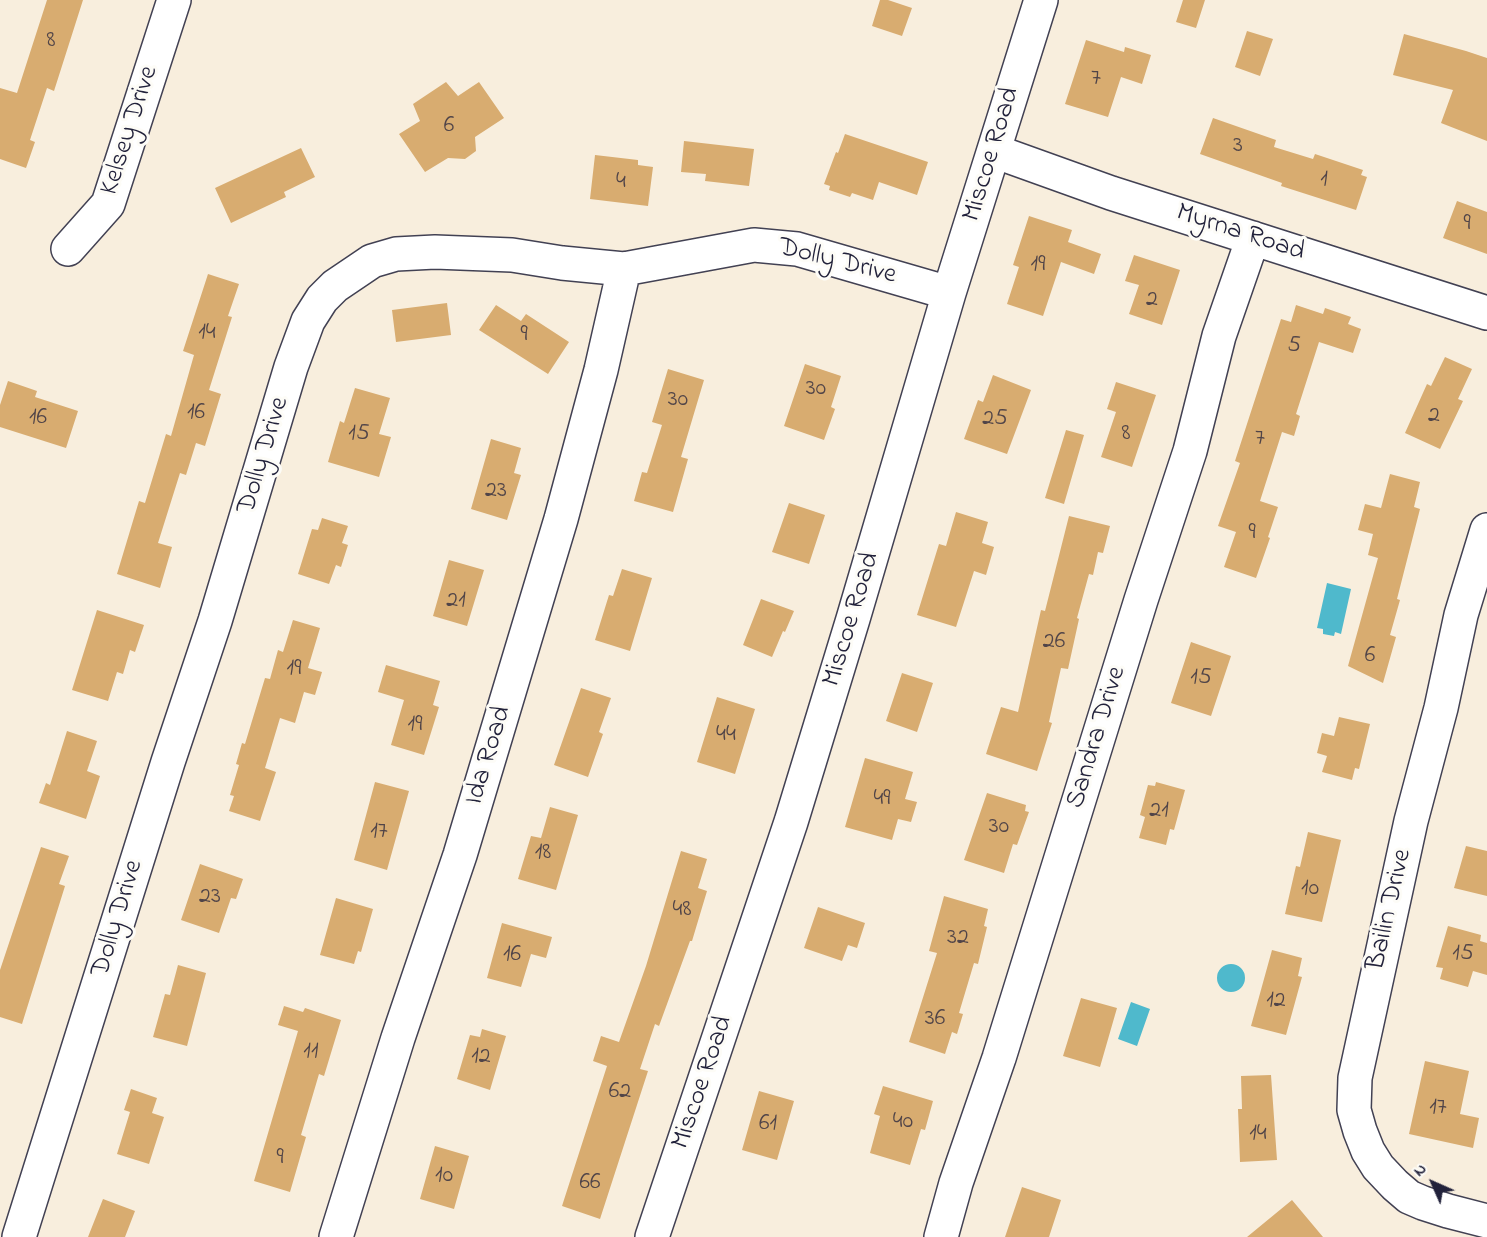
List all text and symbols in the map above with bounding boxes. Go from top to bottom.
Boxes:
house number: 8 [47,28,55,56]
street label: Kelsey Drive [95,62,167,200]
house number: 7 [1091,66,1101,94]
street label: Miscoe Road [957,84,1029,226]
house number: 6 [444,113,454,141]
house number: 3 [1233,133,1243,161]
house number: 1 [1320,167,1328,195]
house number: 4 [616,169,626,197]
street label: Myrna Road [1172,198,1308,270]
house number: 9 [1463,211,1471,239]
street label: Dolly Drive [775,233,899,293]
house number: 19 [1031,252,1045,280]
house number: 2 [1146,287,1158,315]
house number: 14 [198,320,216,348]
house number: 9 [520,322,528,350]
house number: 5 [1287,333,1301,361]
house number: 30 [806,376,826,404]
house number: 30 [668,387,688,415]
street label: Dolly Drive [232,394,298,518]
house number: 16 [187,400,205,428]
house number: 2 [1428,403,1440,431]
house number: 16 [29,405,47,433]
house number: 25 [982,406,1008,434]
house number: 15 [348,421,370,449]
house number: 8 [1122,421,1130,449]
house number: 7 [1255,426,1265,454]
house number: 23 [485,478,507,506]
house number: 9 [1248,520,1256,548]
street label: Miscoe Road [817,549,889,691]
house number: 21 [446,588,466,616]
house number: 26 [1043,629,1065,657]
house number: 6 [1365,643,1375,671]
house number: 19 [287,656,301,684]
street label: Sandra Drive [1061,663,1135,813]
house number: 15 [1190,665,1212,693]
street label: Ida Road [460,703,520,809]
house number: 19 [408,712,422,740]
house number: 44 [716,722,736,750]
house number: 49 [873,786,891,814]
house number: 21 [1149,798,1169,826]
house number: 30 [989,814,1009,842]
house number: 17 [370,819,388,847]
house number: 18 [535,840,551,868]
street label: Bailin Drive [1361,846,1421,974]
street label: Dolly Drive [86,857,152,981]
house number: 10 [1301,876,1319,904]
house number: 23 [199,884,221,912]
house number: 48 [673,897,691,925]
house number: 32 [947,925,969,953]
house number: 15 [1452,941,1474,969]
house number: 16 [503,942,521,970]
house number: 12 [1266,988,1286,1016]
house number: 36 [925,1006,945,1034]
street label: Miscoe Road [666,1012,742,1154]
house number: 11 [303,1039,319,1067]
house number: 12 [471,1044,491,1072]
house number: 62 [609,1079,631,1107]
house number: 17 [1429,1095,1447,1123]
house number: 40 [893,1109,913,1137]
house number: 61 [759,1111,777,1139]
house number: 14 [1249,1121,1267,1149]
house number: 9 [276,1145,284,1173]
north arrow [1403,1153,1463,1213]
text: N [1408,1158,1433,1183]
house number: 10 [435,1163,453,1191]
house number: 66 [579,1170,601,1198]

